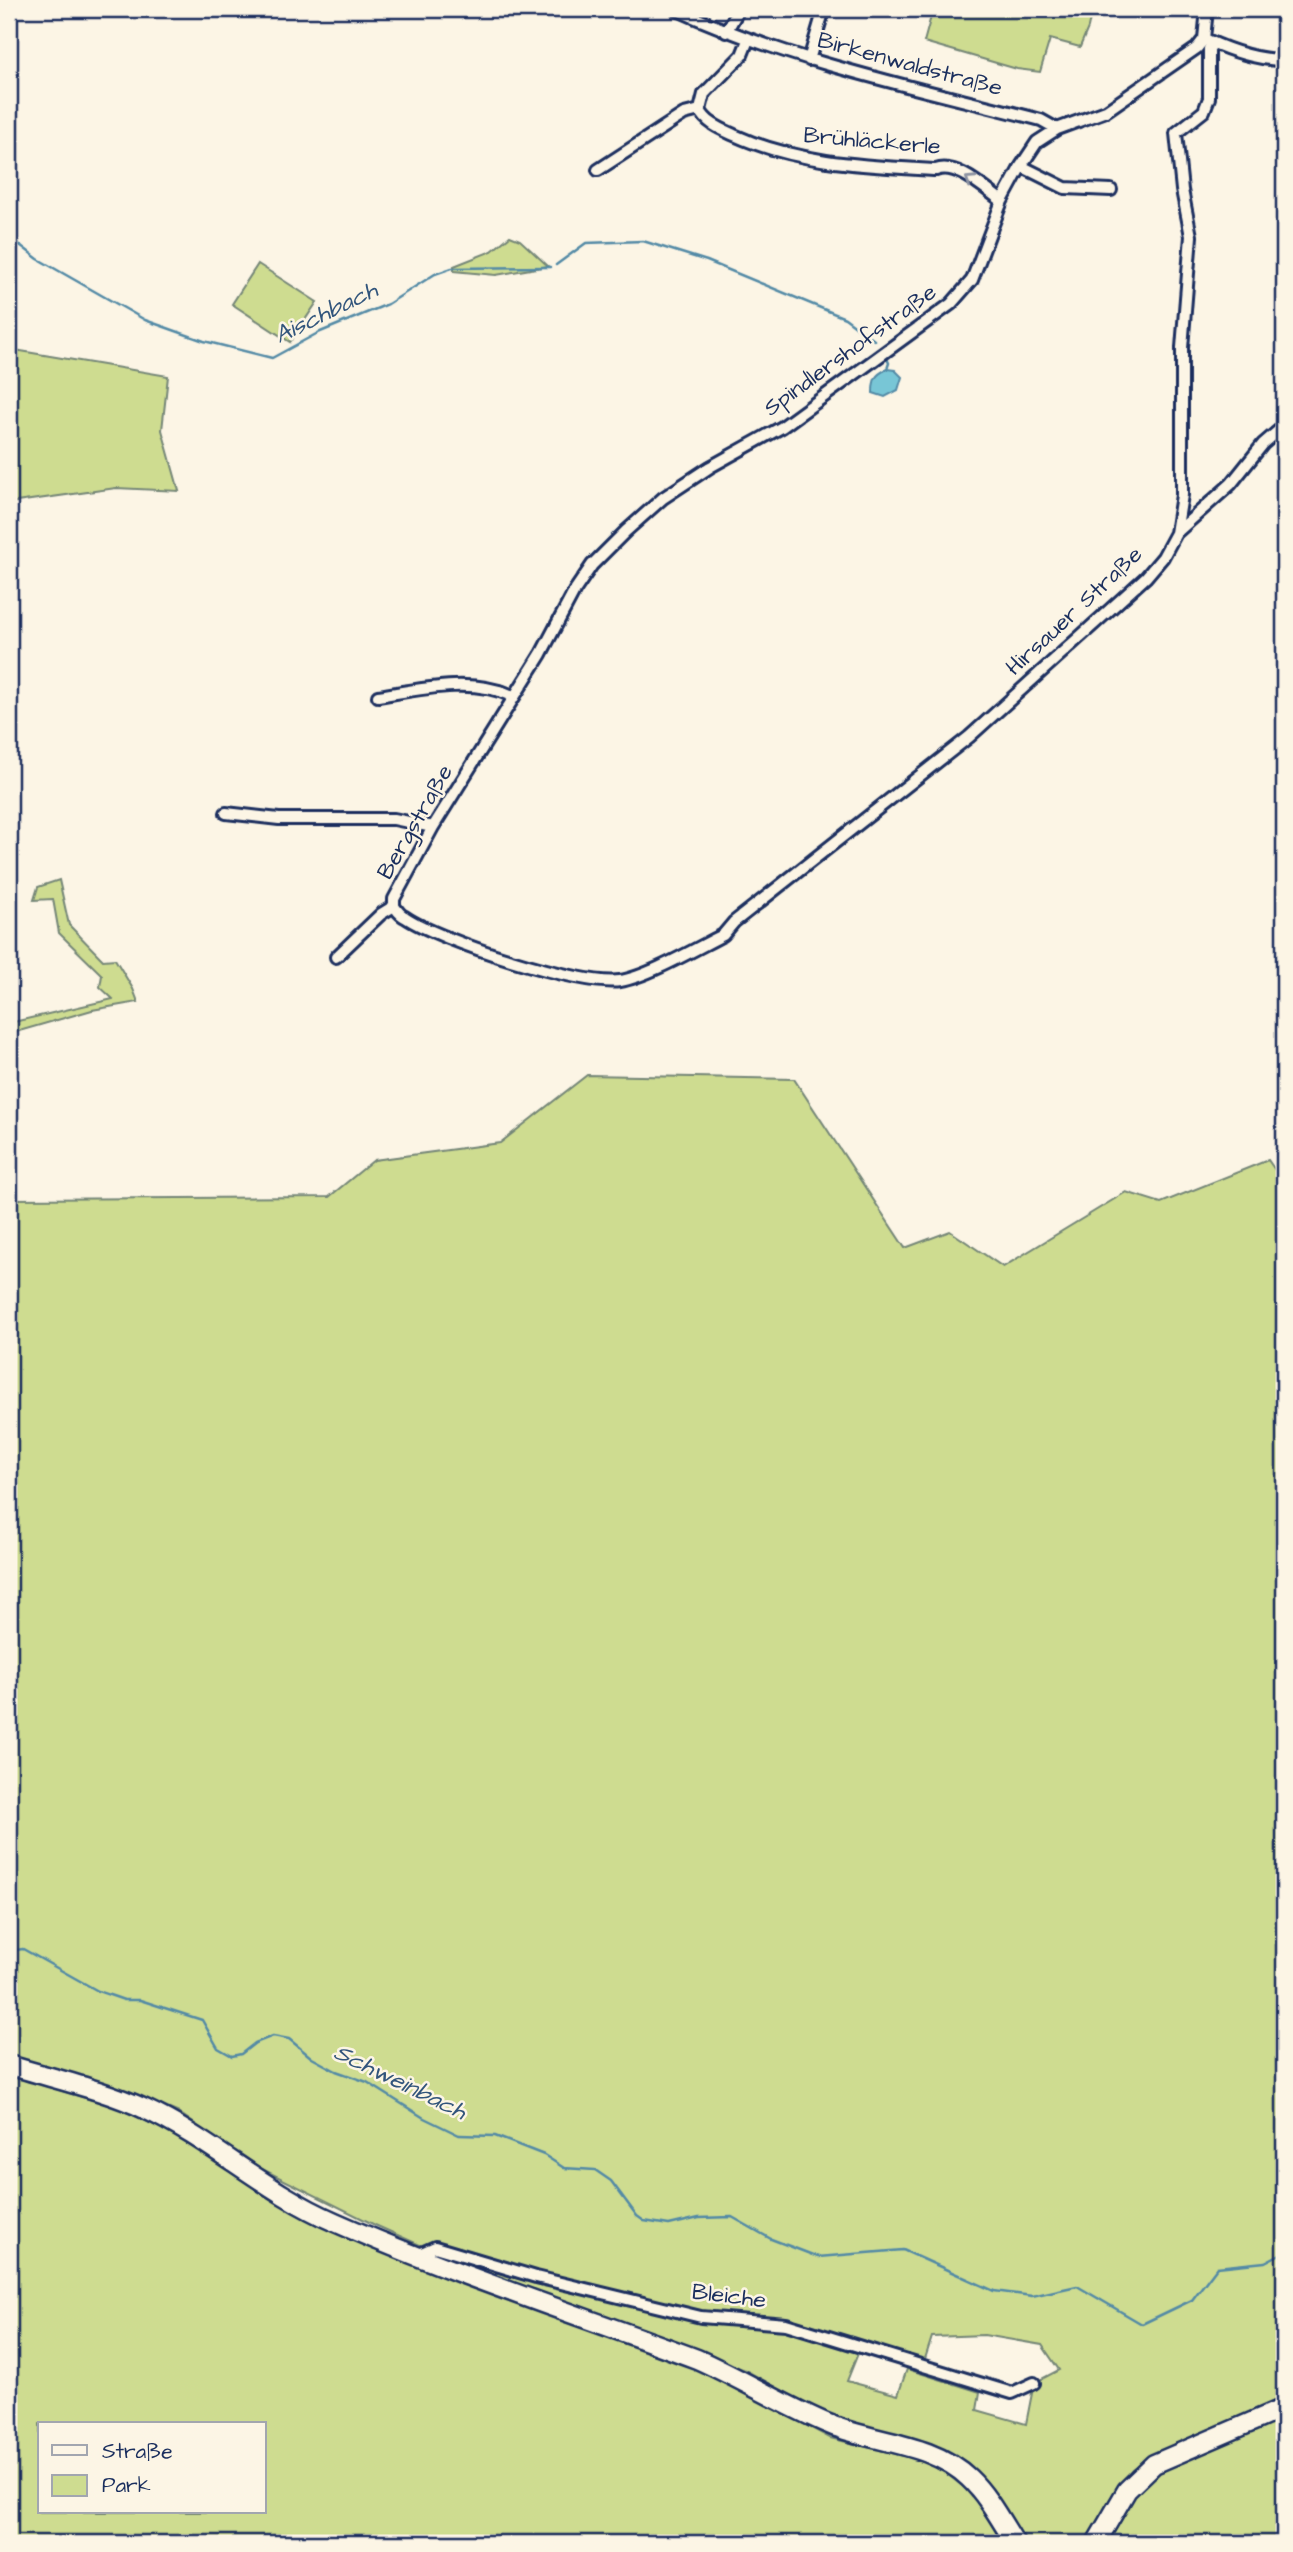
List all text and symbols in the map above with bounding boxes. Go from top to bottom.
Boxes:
street label: Birkenwaldstraße [814,24,1006,104]
street label: Brühläckerle [802,119,942,163]
one-way arrow [965,175,978,188]
water label: Aischbach [269,273,384,353]
street label: Spindlershofstraße [757,276,943,424]
street label: Hirsauer Straße [998,539,1150,683]
street label: Bergstraße [369,759,462,886]
water label: Schweinbach [328,2035,473,2129]
street label: Bleiche [690,2276,768,2316]
legend [38,2422,266,2514]
text: Straße [102,2437,173,2466]
text: Park [102,2471,151,2500]

